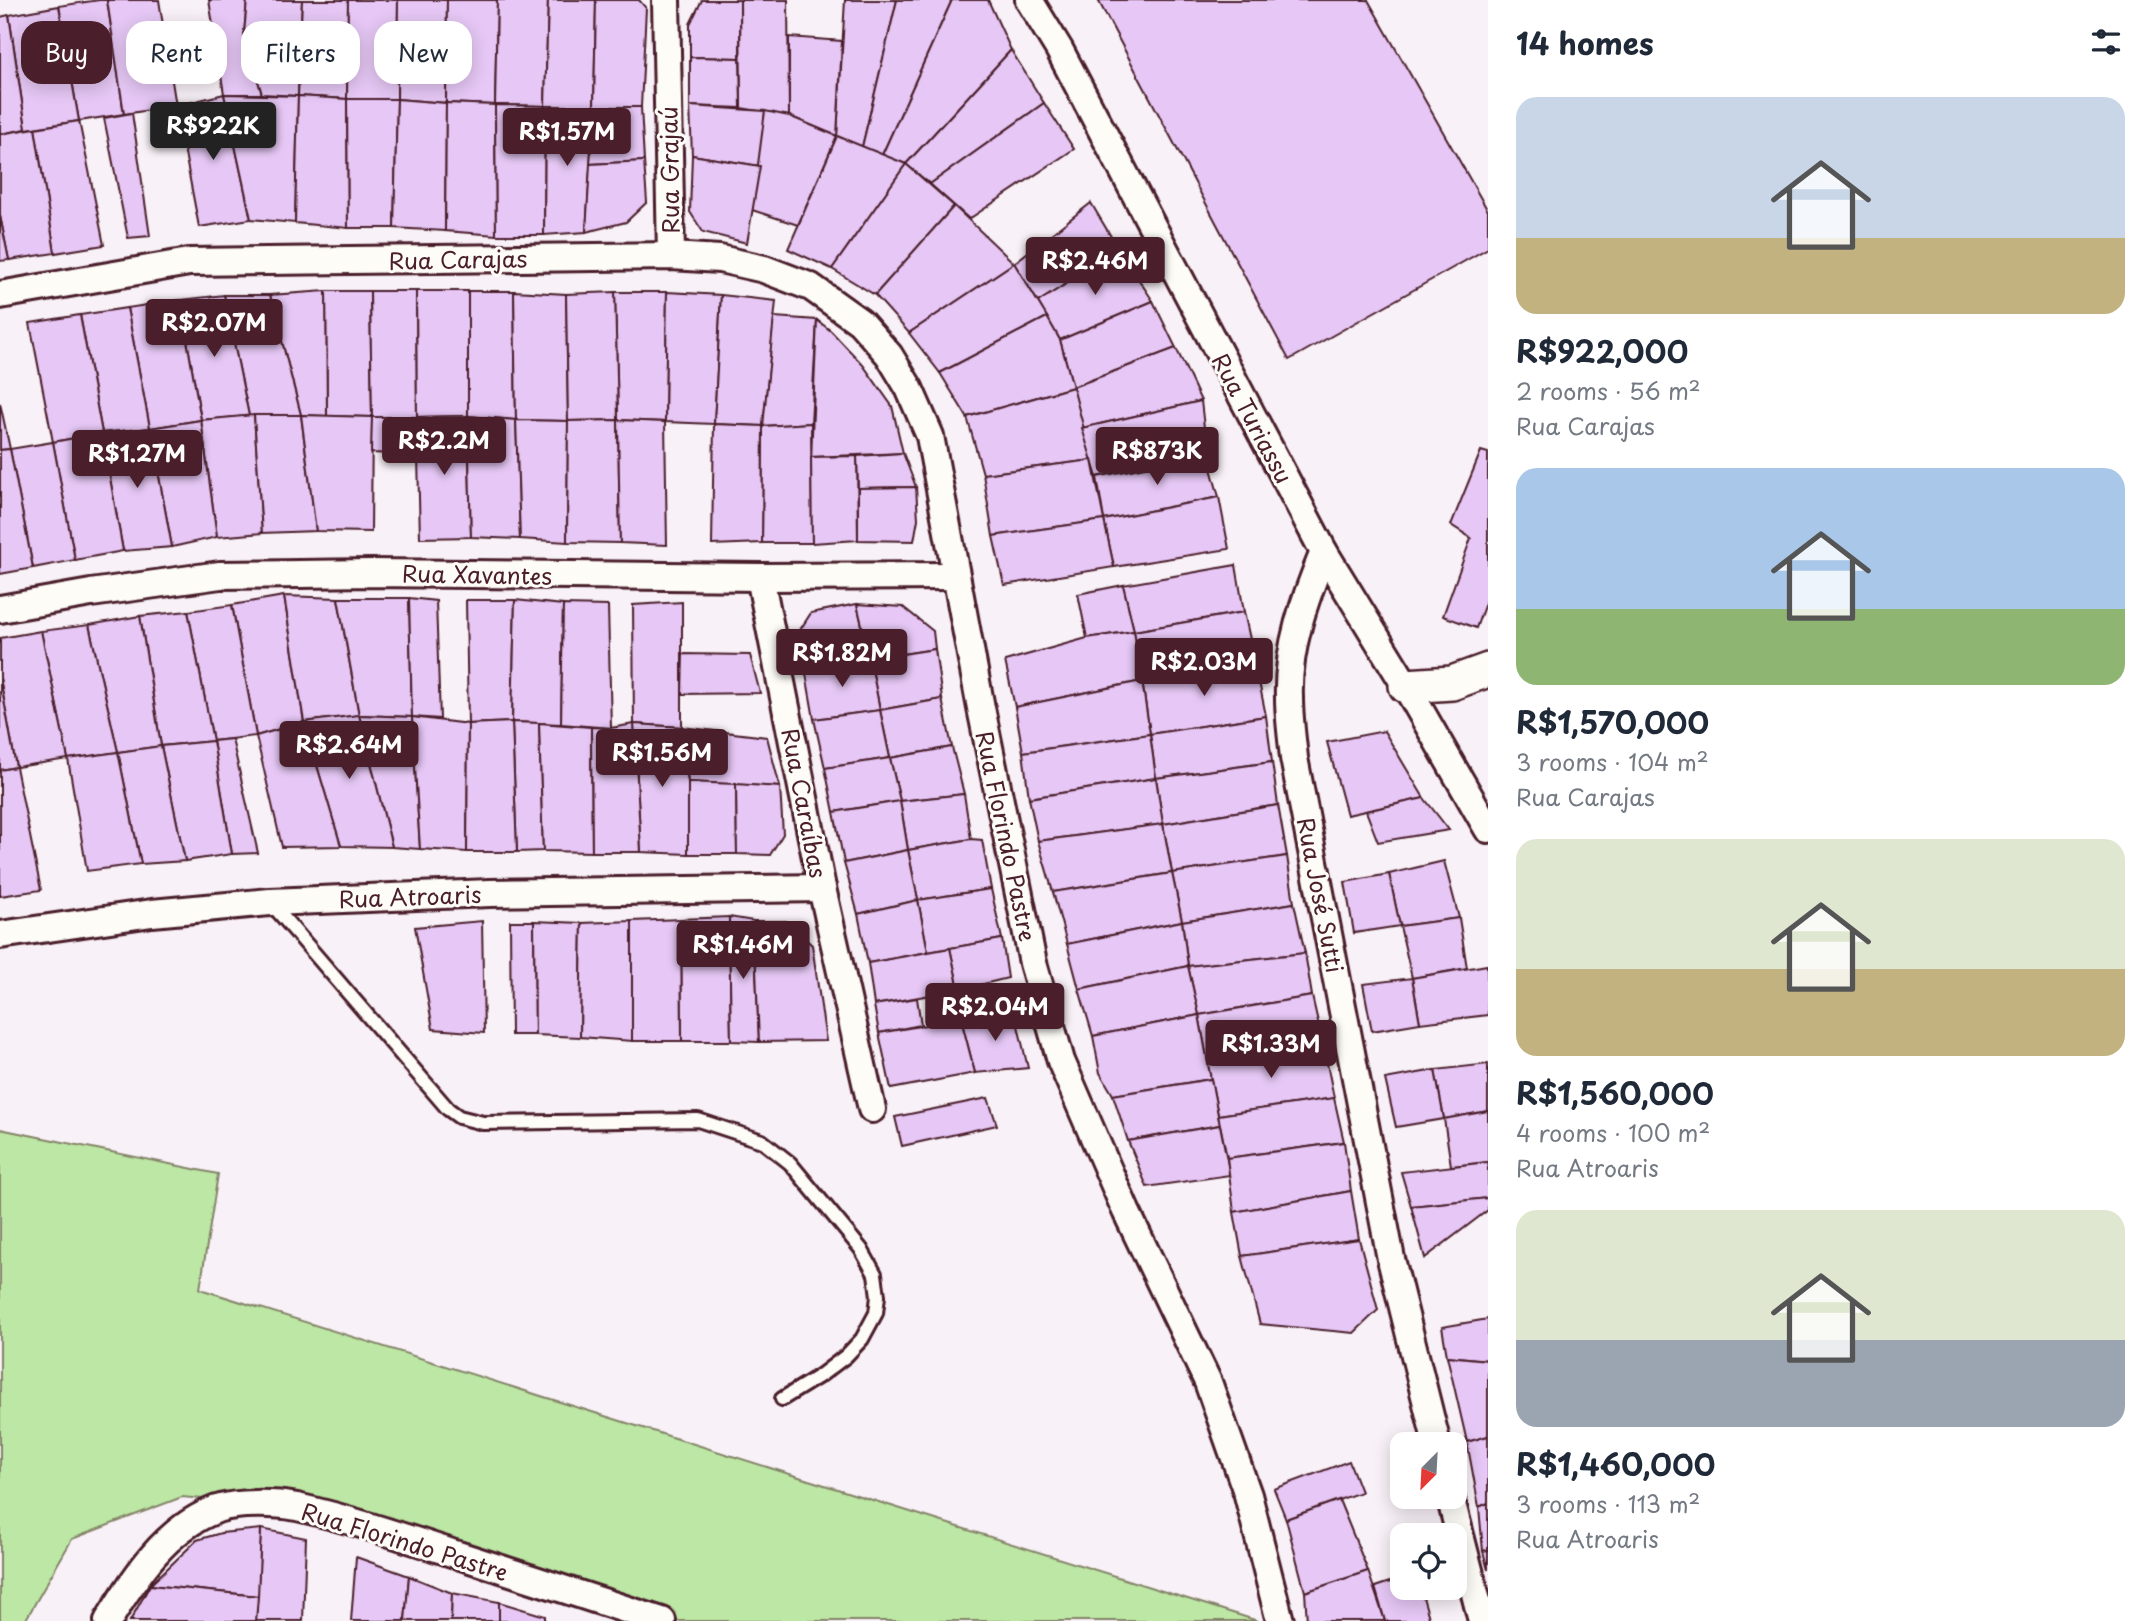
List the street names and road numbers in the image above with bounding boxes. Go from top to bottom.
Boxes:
street label: Rua Grajaú [650,106,688,234]
street label: Rua Carajas [388,240,528,278]
street label: Rua Turiassu [1204,347,1302,489]
street label: Rua Xavantes [402,555,552,593]
street label: Rua Caraíbas [773,725,837,881]
street label: Rua Florindo Pastre [968,728,1046,944]
street label: Rua José Sutti [1289,814,1353,976]
street label: Rua Atroaris [338,876,482,916]
street label: Rua Florindo Pastre [298,1493,512,1589]

